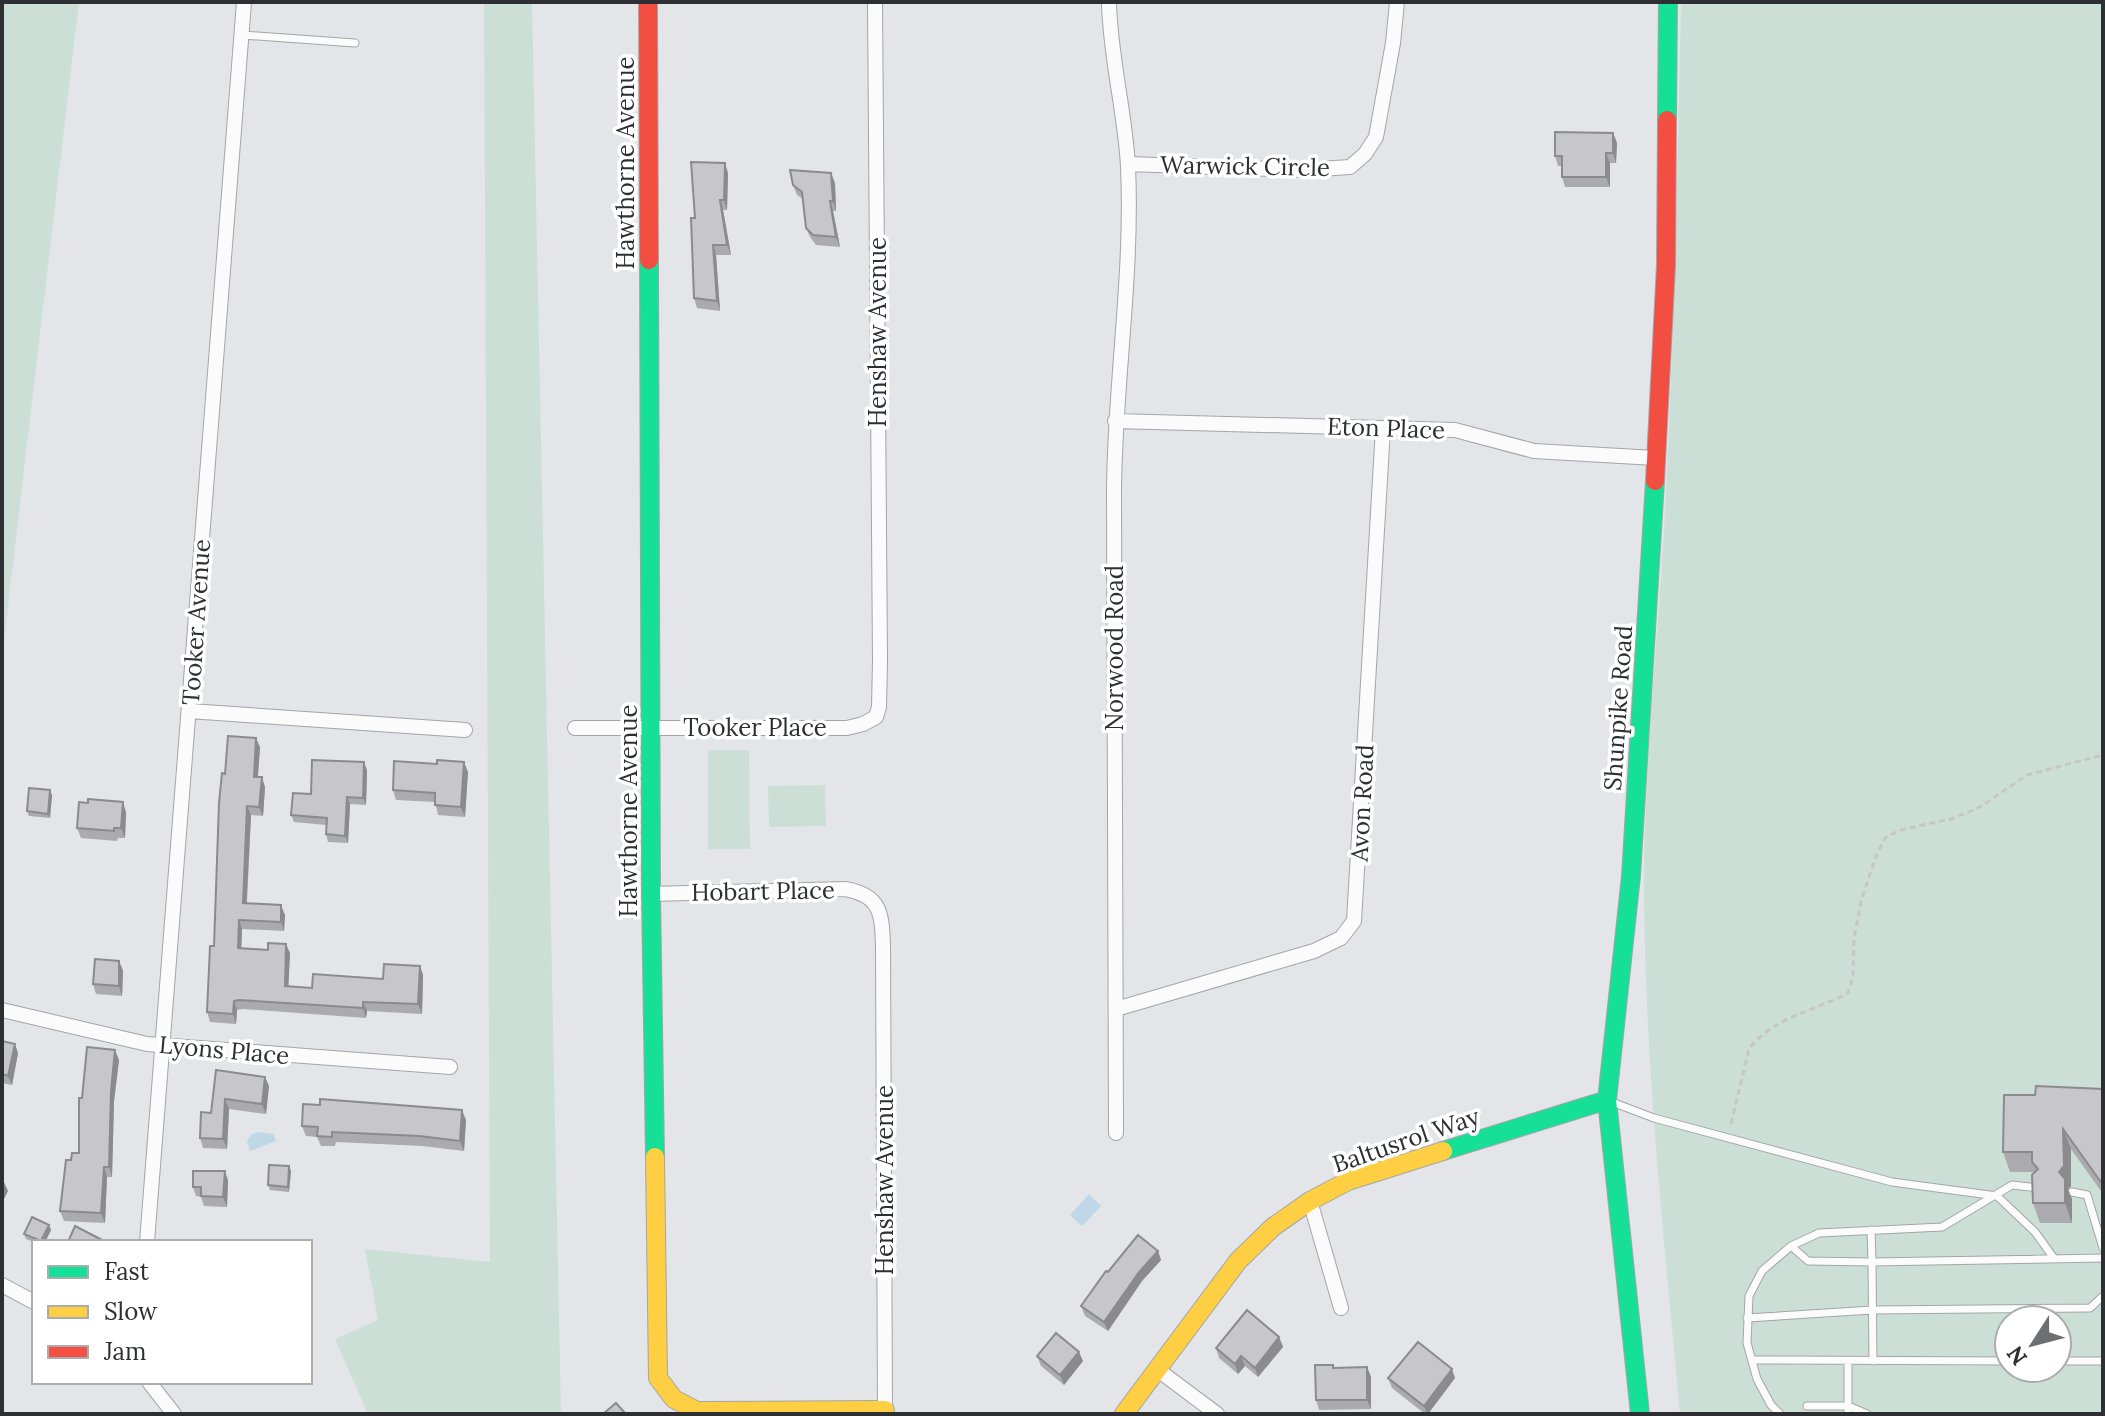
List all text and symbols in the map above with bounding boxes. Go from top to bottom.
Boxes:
street label: Hawthorne Avenue [610,56,641,270]
street label: Warwick Circle [1160,149,1330,183]
street label: Henshaw Avenue [862,237,893,427]
street label: Eton Place [1327,410,1445,446]
street label: Tooker Avenue [175,538,217,706]
street label: Norwood Road [1099,565,1130,731]
street label: Shunpike Road [1597,624,1639,792]
street label: Hawthorne Avenue [613,704,644,918]
street label: Tooker Place [683,712,827,743]
street label: Avon Road [1343,744,1381,863]
street label: Hobart Place [691,874,835,908]
street label: Lyons Place [158,1029,290,1071]
street label: Henshaw Avenue [869,1085,900,1275]
street label: Baltusrol Way [1328,1100,1484,1180]
legend [32,1240,312,1384]
text: Fast [104,1256,150,1287]
text: Slow [104,1296,158,1327]
north arrow [1993,1304,2073,1384]
text: Jam [103,1336,146,1367]
text: N [2000,1341,2033,1371]

